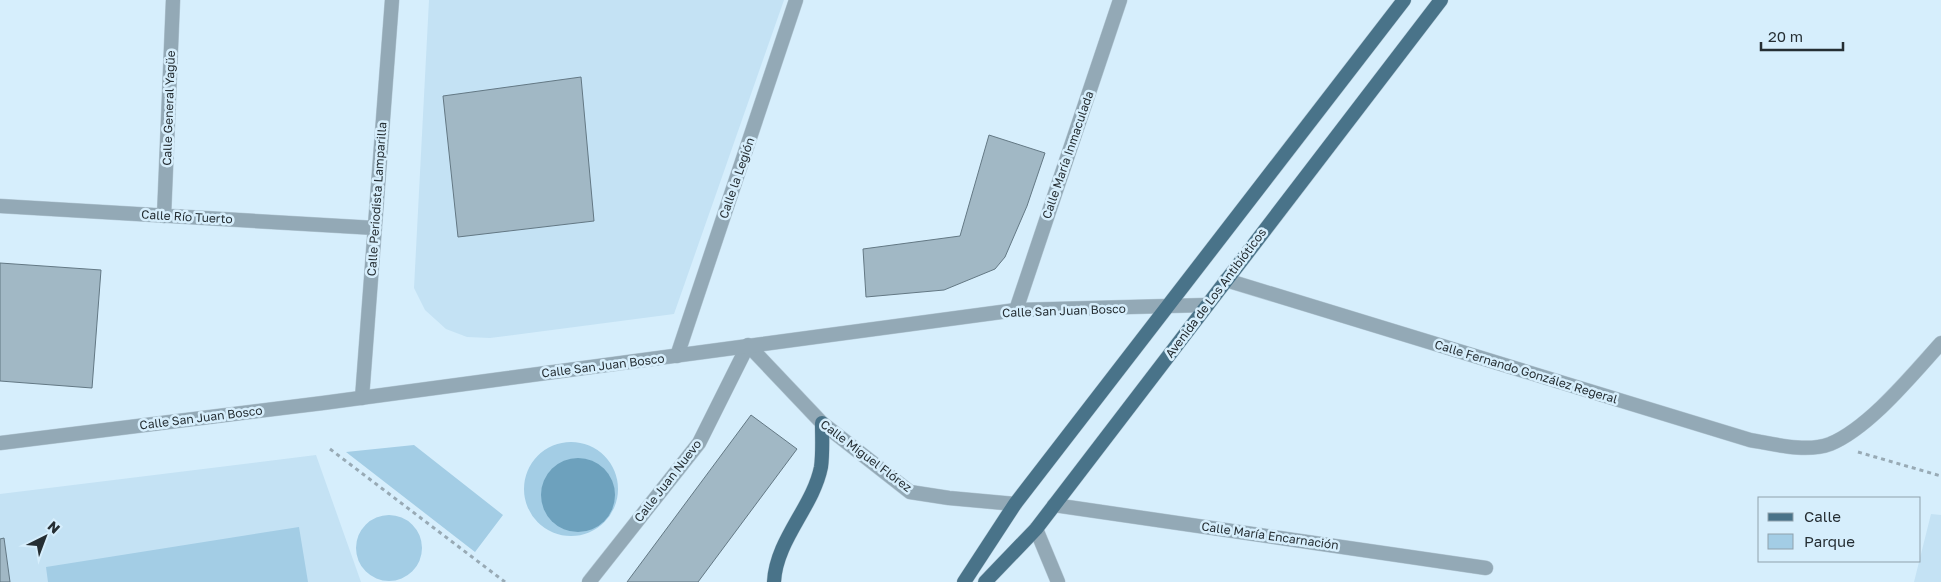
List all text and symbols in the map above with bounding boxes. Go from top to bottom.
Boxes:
scale bar [1761,20,1844,52]
text: 20 m [1768,27,1803,45]
street label: Calle General Yagüe [159,50,178,166]
street label: Calle María Inmaculada [1039,89,1096,221]
street label: Calle Periodista Lamparilla [364,121,389,277]
street label: Calle la Legión [716,135,757,220]
street label: Calle Río Tuerto [141,207,233,226]
street label: Avenida de Los Antibióticos [1162,225,1269,360]
street label: Calle San Juan Bosco [1002,301,1126,320]
street label: Calle Fernando González Regeral [1433,336,1620,407]
street label: Calle San Juan Bosco [541,351,665,380]
street label: Calle San Juan Bosco [139,403,263,432]
street label: Calle Miguel Flórez [818,416,915,495]
street label: Calle Juan Nuevo [631,437,704,525]
legend [1758,497,1921,562]
text: Calle [1804,507,1841,525]
north arrow [20,512,70,562]
text: N [44,517,64,537]
street label: Calle María Encarnación [1200,518,1340,553]
text: Parque [1804,532,1855,550]

